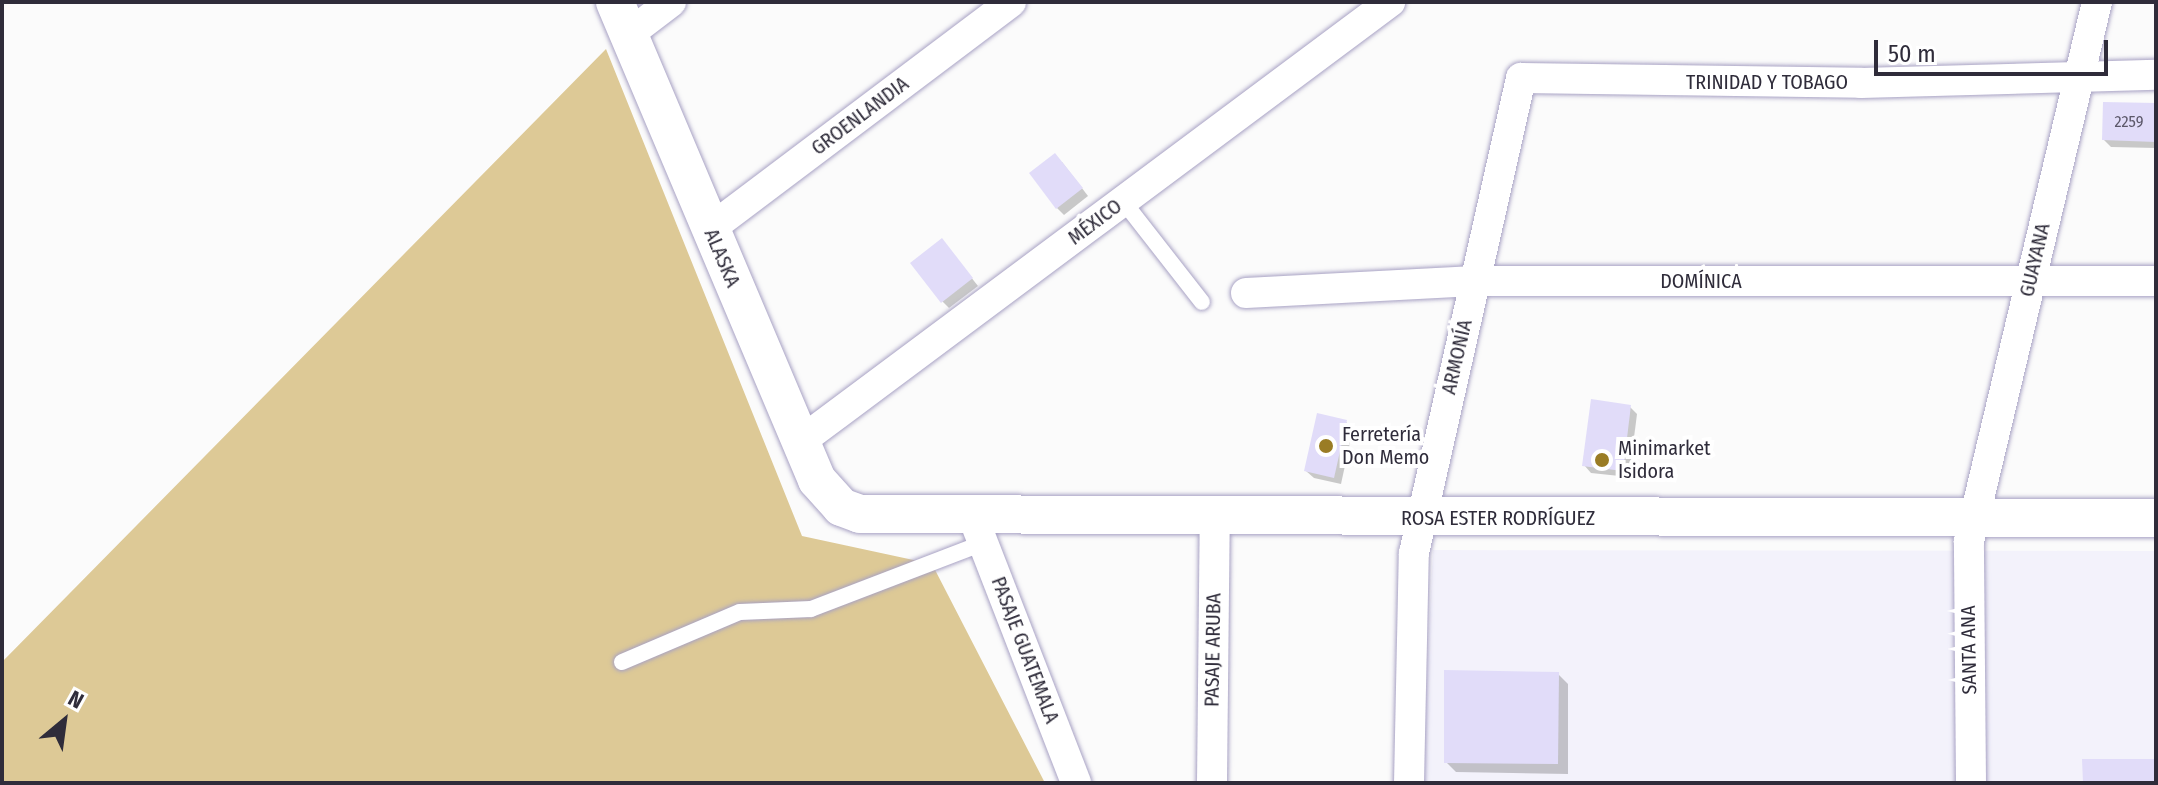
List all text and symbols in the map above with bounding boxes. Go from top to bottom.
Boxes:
scale bar [1878,24,2112,74]
text: 50 m [1888,40,1936,68]
street label: TRINIDAD Y TOBAGO [1686,70,1848,94]
street label: GROENLANDIA [807,72,913,160]
house number: 2259 [2115,112,2143,132]
street label: MÉXICO [1063,194,1127,250]
street label: GUAYANA [2015,221,2055,299]
street label: ALASKA [699,225,745,291]
street label: DOMÍNICA [1660,269,1742,293]
street label: ARMONÍA [1437,317,1477,397]
place label: Ferretería Don Memo [1342,422,1429,469]
place label: Minimarket Isidora [1618,436,1711,483]
marker: Ferretería Don Memo [1317,437,1335,455]
marker: Minimarket Isidora [1593,451,1611,469]
street label: ROSA ESTER RODRÍGUEZ [1401,506,1595,530]
street label: PASAJE GUATEMALA [986,573,1064,727]
street label: PASAJE ARUBA [1200,593,1226,707]
street label: SANTA ANA [1956,605,1982,695]
north arrow [24,681,104,761]
text: N [64,685,88,715]

